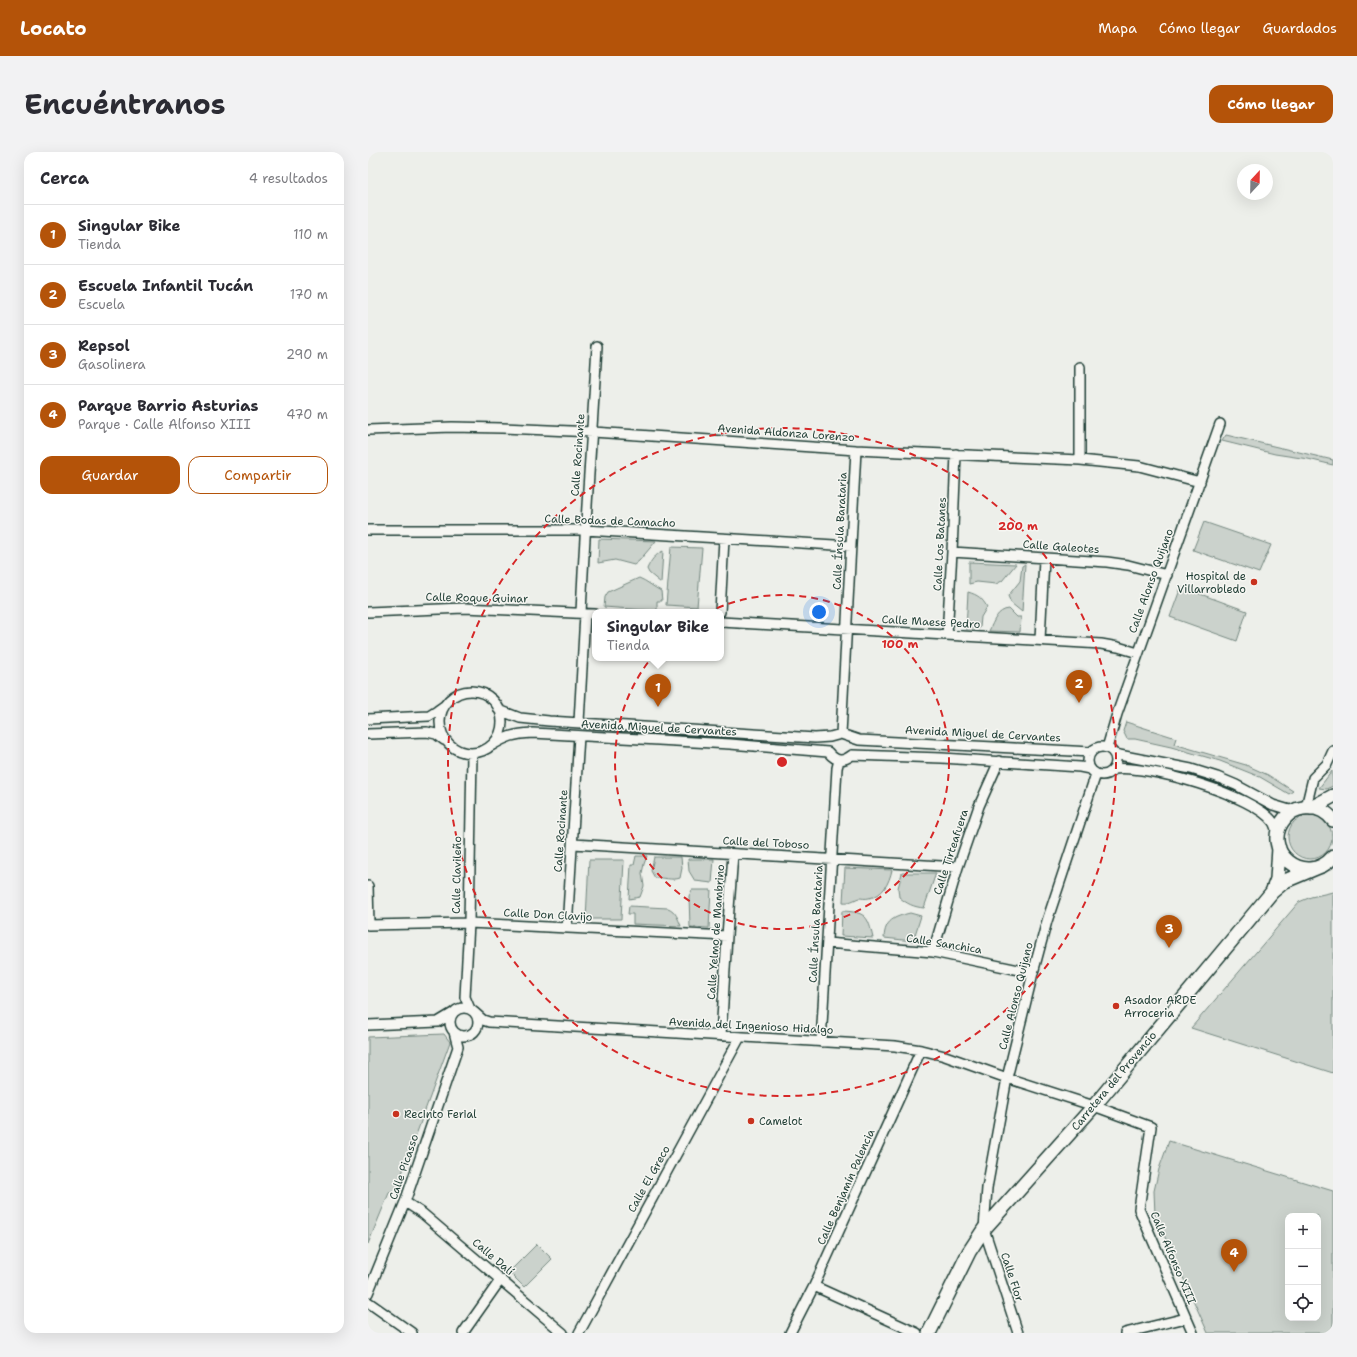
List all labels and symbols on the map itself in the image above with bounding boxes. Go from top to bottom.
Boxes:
north arrow [1237,164,1273,200]
street label: Calle Rocinante [568,413,588,497]
street label: Avenida Aldonza Lorenzo [717,421,855,445]
street label: Calle Ínsula Barataria [828,472,851,590]
street label: Calle Los Batanes [930,497,950,591]
street label: Calle Bodas de Camacho [544,511,676,531]
text: 200 m [998,518,1038,534]
street label: Calle Alonso Quijano [1125,526,1177,635]
street label: Calle Galeotes [1022,537,1100,557]
place label: Hospital de Villarrobledo [1177,569,1246,597]
marker: Hospital de Villarrobledo [1249,577,1259,587]
street label: Calle Roque Guinar [426,590,528,606]
your location [809,602,829,622]
street label: Calle Maese Pedro [881,612,981,632]
text: 100 m [882,636,919,652]
pin: 2 [1066,670,1092,703]
pin: 1 [645,674,671,707]
street label: Avenida Miguel de Cervantes [581,716,737,740]
street label: Avenida Miguel de Cervantes [905,722,1061,746]
centre of rings [775,755,789,769]
street label: Calle Rocinante [551,789,571,873]
street label: Calle Tirteafuera [930,807,972,897]
street label: Calle del Toboso [722,833,810,853]
street label: Calle Clavileño [449,836,465,914]
street label: Calle Yelmo de Mambrino [704,863,728,1000]
street label: Calle Ínsula Barataria [804,865,827,983]
street label: Calle Don Clavijo [503,905,593,925]
pin: 3 [1156,915,1182,948]
street label: Calle Sanchica [905,931,983,957]
street label: Calle Alonso Quijano [995,940,1037,1051]
place label: Asador ARDE Arroceria [1124,993,1196,1021]
marker: Asador ARDE Arroceria [1111,1001,1121,1011]
street label: Avenida del Ingenioso Hidalgo [668,1014,834,1038]
street label: Carretera del Provencio [1068,1028,1160,1134]
place label: Recinto Ferial [404,1107,477,1122]
marker: Recinto Ferial [391,1109,401,1119]
place label: Camelot [759,1114,803,1129]
marker: Camelot [746,1116,756,1126]
street label: Calle Benjamín Palencia [814,1127,878,1247]
street label: Calle Picasso [386,1132,422,1202]
street label: Calle El Greco [624,1142,674,1215]
street label: Calle Alfonso XIII [1147,1209,1199,1307]
street label: Calle Dalí [469,1235,517,1279]
pin: 4 [1221,1239,1247,1272]
street label: Calle Flor [997,1251,1027,1303]

